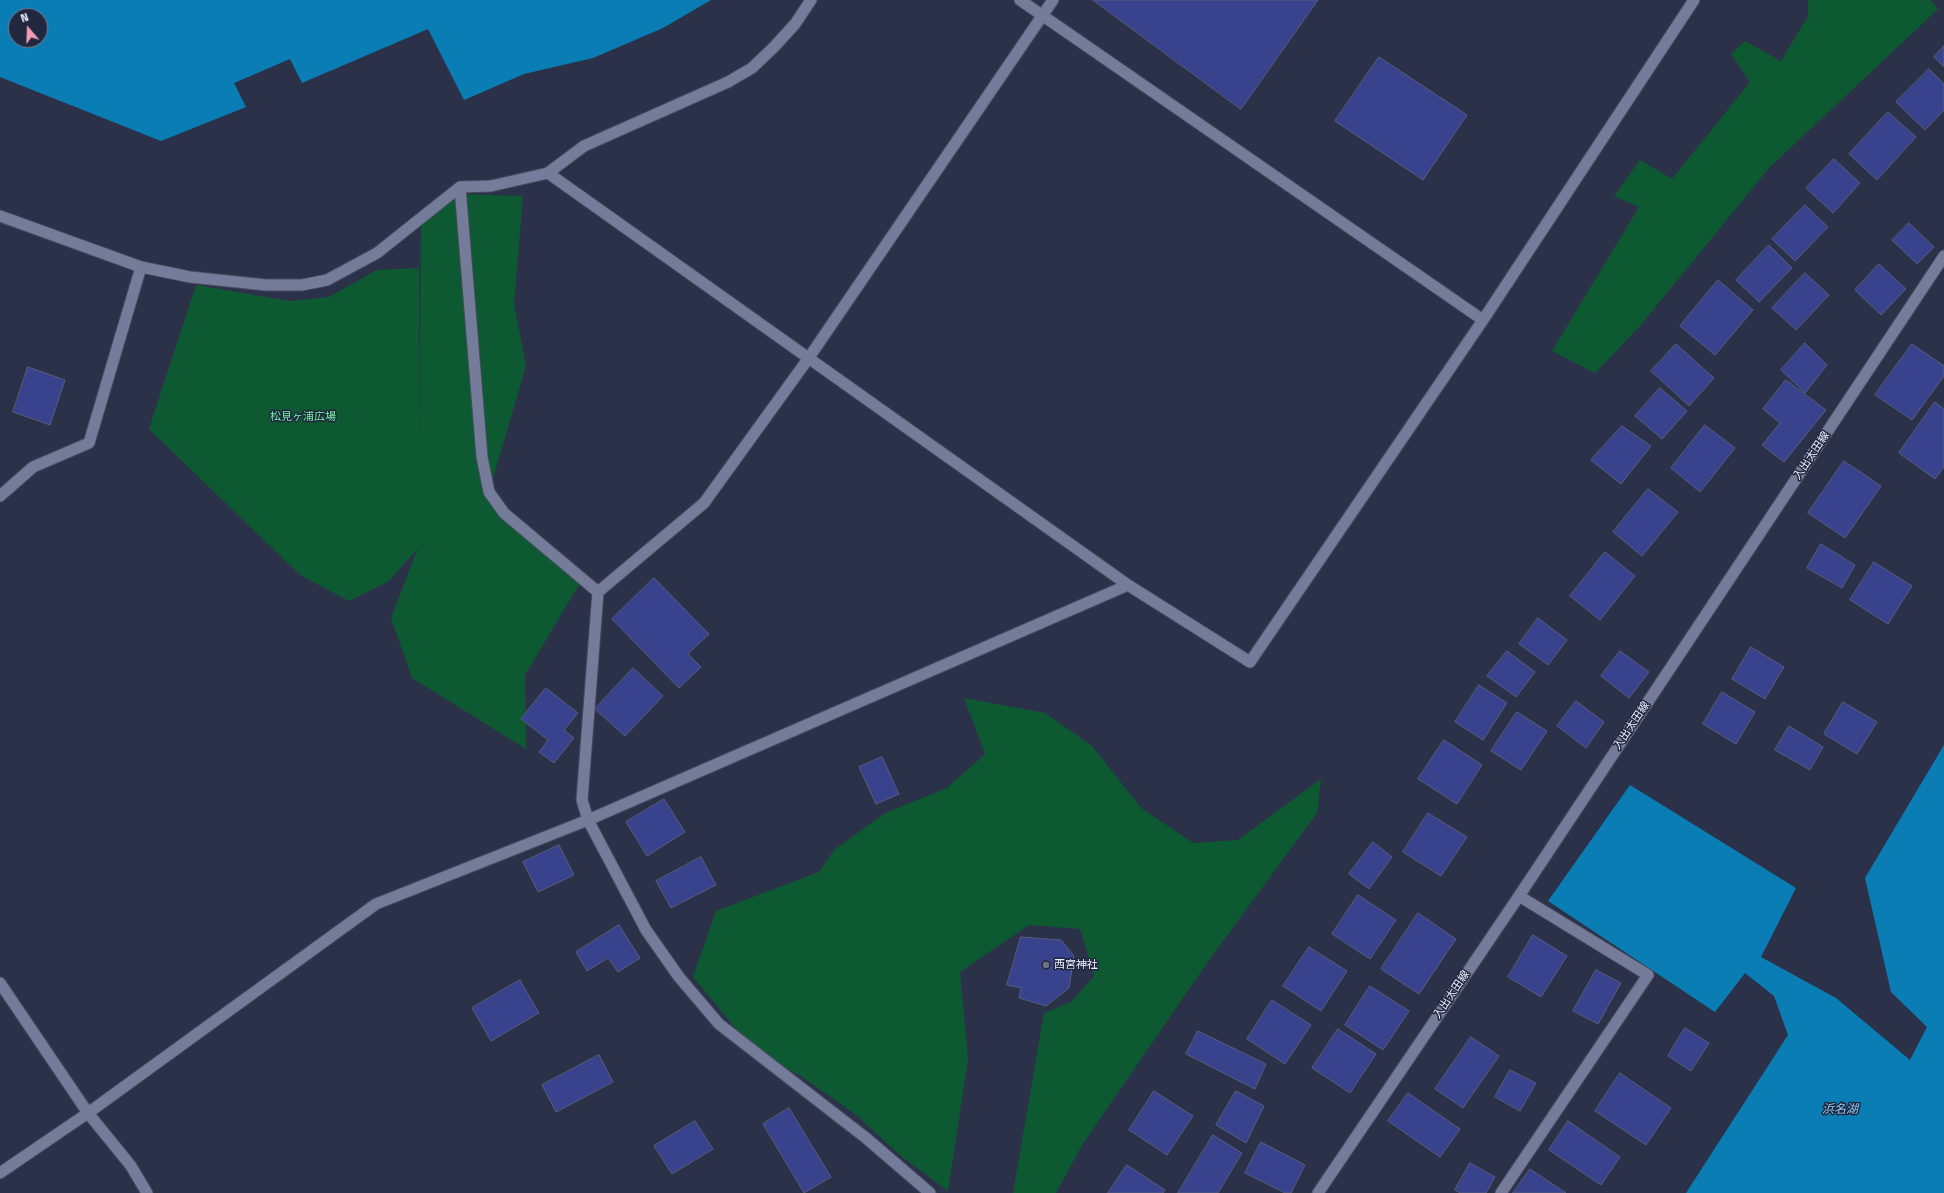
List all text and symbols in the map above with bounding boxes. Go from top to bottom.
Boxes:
north arrow [8,8,48,48]
text: N [18,9,31,26]
park label: 松見ヶ浦広場 [270,410,336,424]
street label: 入出太田線 [1791,430,1833,482]
street label: 入出太田線 [1611,700,1653,752]
place label: 西宮神社 [1054,958,1098,972]
marker: 西宮神社 [1041,960,1051,970]
street label: 入出太田線 [1431,969,1473,1021]
water label: 浜名湖 [1822,1103,1858,1117]

